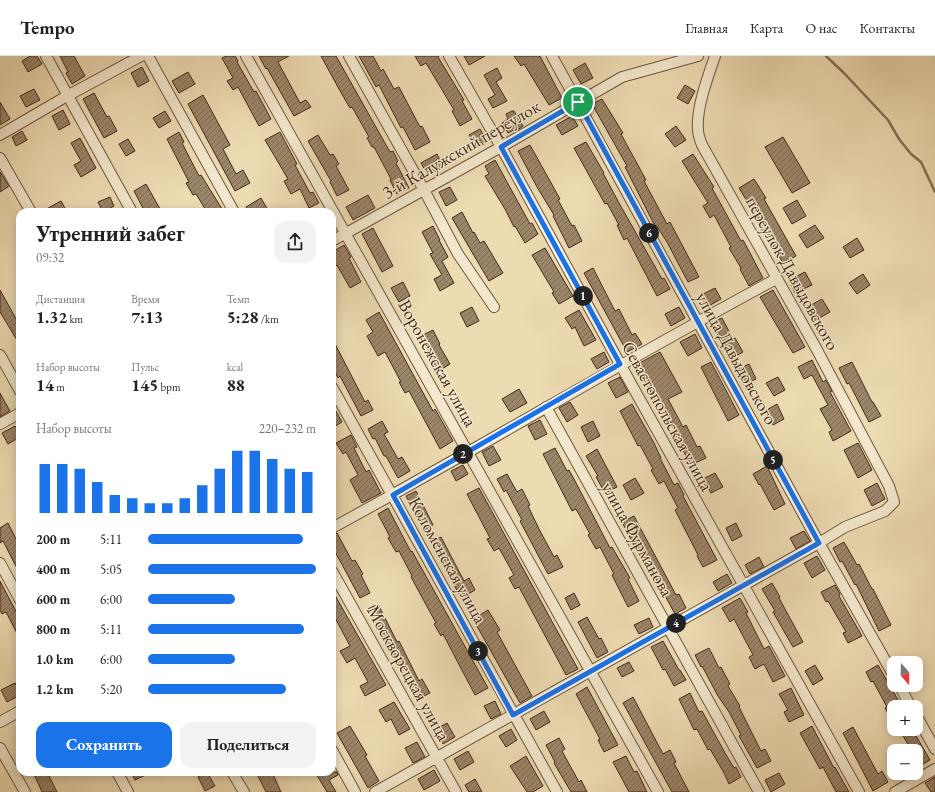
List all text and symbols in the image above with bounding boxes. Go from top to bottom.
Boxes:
text: Tempo [20,15,75,40]
text: Главная [685,19,728,37]
text: Карта [750,19,783,37]
text: О нас [805,19,837,37]
text: Контакты [859,19,915,37]
pin [561,85,595,119]
icon: arrive [567,91,589,113]
street label: 3-й Калужский переулок [378,94,545,204]
street label: переулок Давыдовского [741,192,845,354]
text: Утренний забег [36,219,185,248]
button: share [274,221,316,263]
pin: 6 [639,223,659,243]
text: 6 [646,226,652,240]
text: 09:32 [36,249,64,266]
pin: 1 [573,286,593,306]
street label: улица Давыдовского [691,288,783,429]
text: 1 [580,289,586,303]
text: Дистанция [36,292,85,306]
text: Время [131,292,160,306]
text: Темп [227,292,250,306]
street label: Воронежская улица [393,295,483,432]
text: 1.32 [36,306,67,328]
text: 7:13 [131,306,163,328]
text: 5:28 [227,306,258,328]
text: km [67,312,83,326]
text: /km [258,312,279,326]
street label: Севастопольская улица [617,337,719,496]
text: Набор высоты [36,360,100,374]
text: Пульс [131,360,159,374]
text: kcal [227,360,243,374]
text: 14 [36,374,54,396]
text: 145 [131,374,158,396]
text: 88 [227,374,245,396]
text: m [54,380,65,394]
text: bpm [158,380,180,394]
text: Набор высоты [36,420,112,437]
text: 220–232 m [259,420,316,437]
pin: 2 [453,444,473,464]
text: 2 [460,447,466,461]
pin: 5 [763,450,783,470]
text: 5 [770,453,776,467]
street label: улица Фурманова [597,477,679,601]
street label: Коломенская улица [404,493,493,628]
text: 200 m [36,531,70,548]
text: 5:11 [100,531,122,548]
text: 400 m [36,561,70,578]
text: 5:05 [100,561,122,578]
text: 600 m [36,591,70,608]
text: 6:00 [100,591,122,608]
street label: Москворецкая улица [362,601,456,746]
pin: 4 [666,613,686,633]
text: 4 [673,616,679,630]
text: 800 m [36,621,70,638]
text: 5:11 [100,621,122,638]
pin: 3 [468,641,488,661]
text: 3 [475,644,481,658]
text: 1.0 km [36,651,74,668]
text: 6:00 [100,651,122,668]
north arrow [887,656,923,692]
map controls [887,656,923,780]
text: 1.2 km [36,681,74,698]
text: 5:20 [100,681,122,698]
button: + [887,700,923,736]
button: Сохранить [36,722,172,768]
button: Поделиться [180,722,316,768]
button: − [887,744,923,780]

